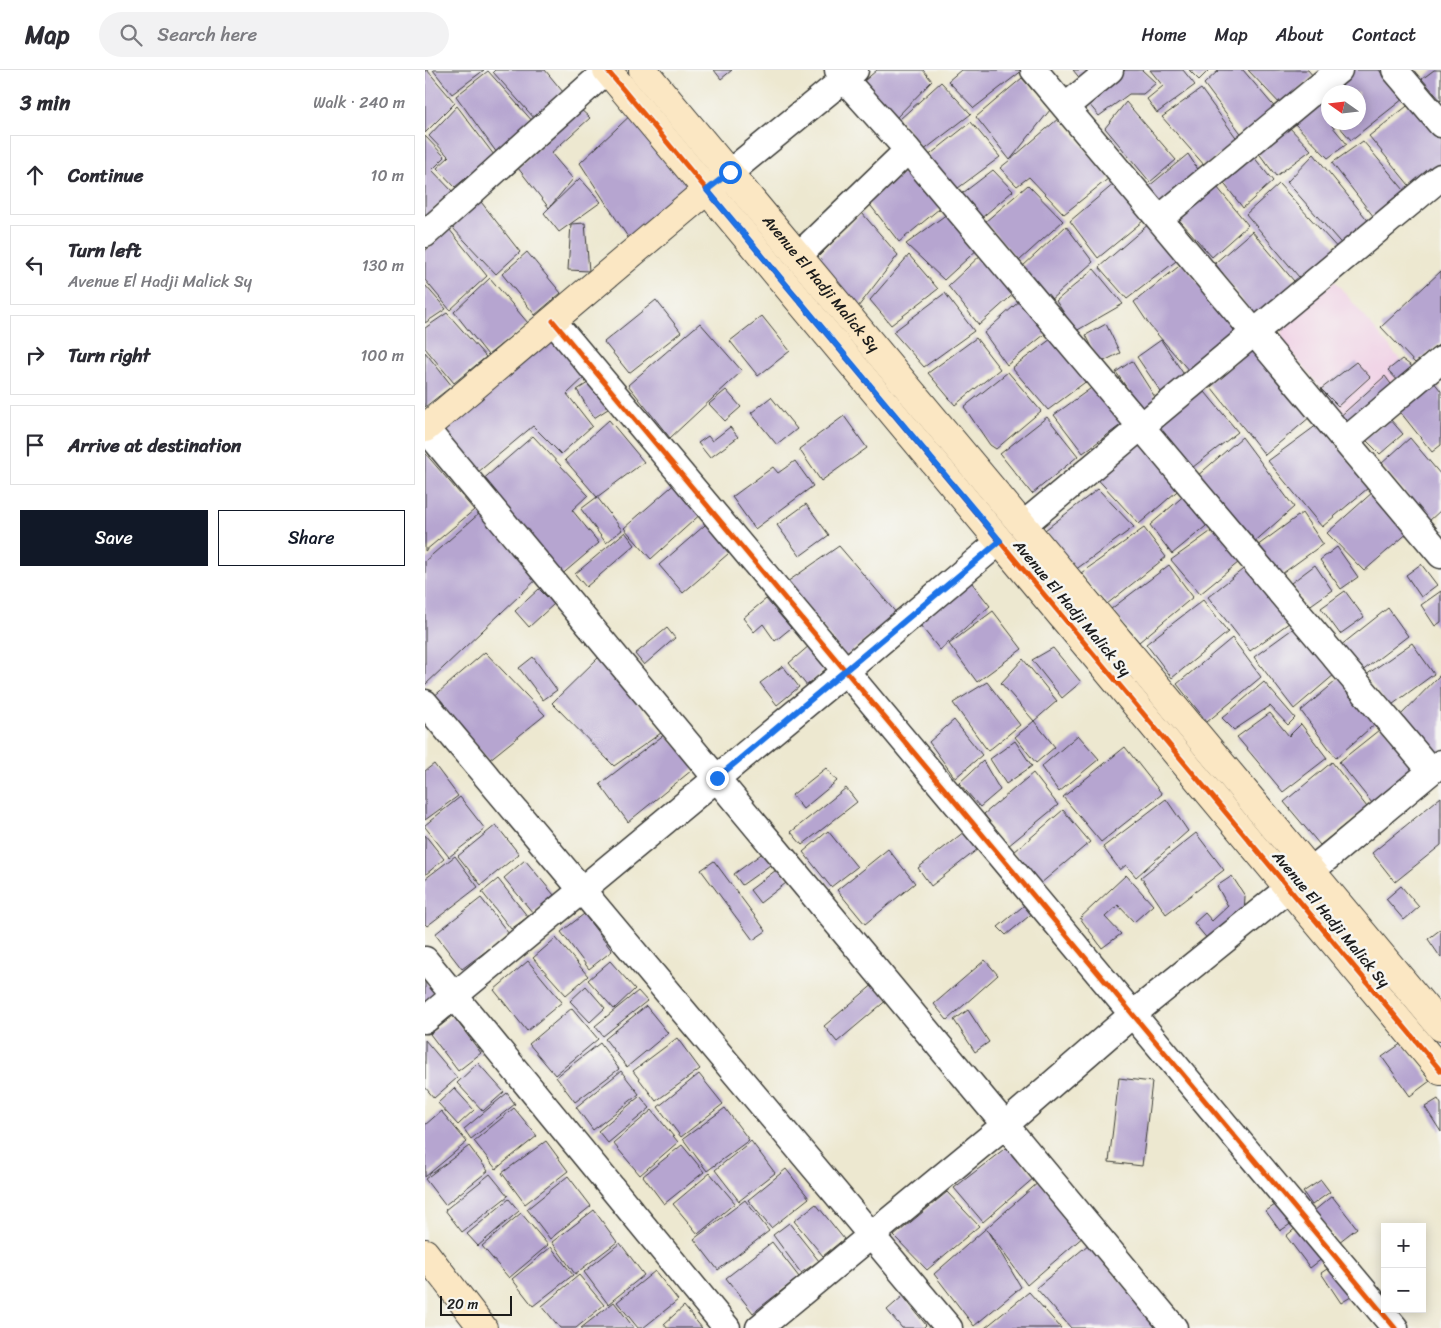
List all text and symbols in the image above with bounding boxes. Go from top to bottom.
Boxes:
search box [99,12,449,57]
text: Map [25,14,69,56]
text: Search here [157,18,257,51]
text: Home [1142,19,1187,51]
text: Map [1215,19,1248,51]
text: About [1276,19,1324,51]
text: Contact [1352,19,1416,51]
icon: search [117,21,145,49]
text: 3 min [20,84,70,122]
north arrow [1321,85,1366,130]
text: Walk · 240 m [313,88,405,117]
text: Continue [68,159,144,192]
icon: ahead [21,161,49,189]
text: 10 m [371,161,404,190]
route start [719,161,742,184]
street label: Avenue El Hadji Malick Sy [755,208,886,358]
text: Turn left [68,234,141,267]
icon: left [21,251,49,279]
text: 130 m [362,251,404,280]
text: Avenue El Hadji Malick Sy [68,267,252,296]
text: Turn right [68,339,150,372]
icon: right [21,341,49,369]
text: 100 m [360,341,404,370]
text: Arrive at destination [68,429,241,462]
icon: arrive [21,431,49,459]
button: Save [20,510,208,566]
button: Share [218,510,405,566]
street label: Avenue El Hadji Malick Sy [1006,533,1138,683]
route end [706,767,729,790]
street label: Avenue El Hadji Malick Sy [1265,844,1397,994]
map controls [1381,1223,1426,1313]
button: + [1381,1223,1426,1268]
button: − [1381,1268,1426,1313]
text: 20 m [447,1292,478,1317]
scale bar [440,1293,513,1316]

